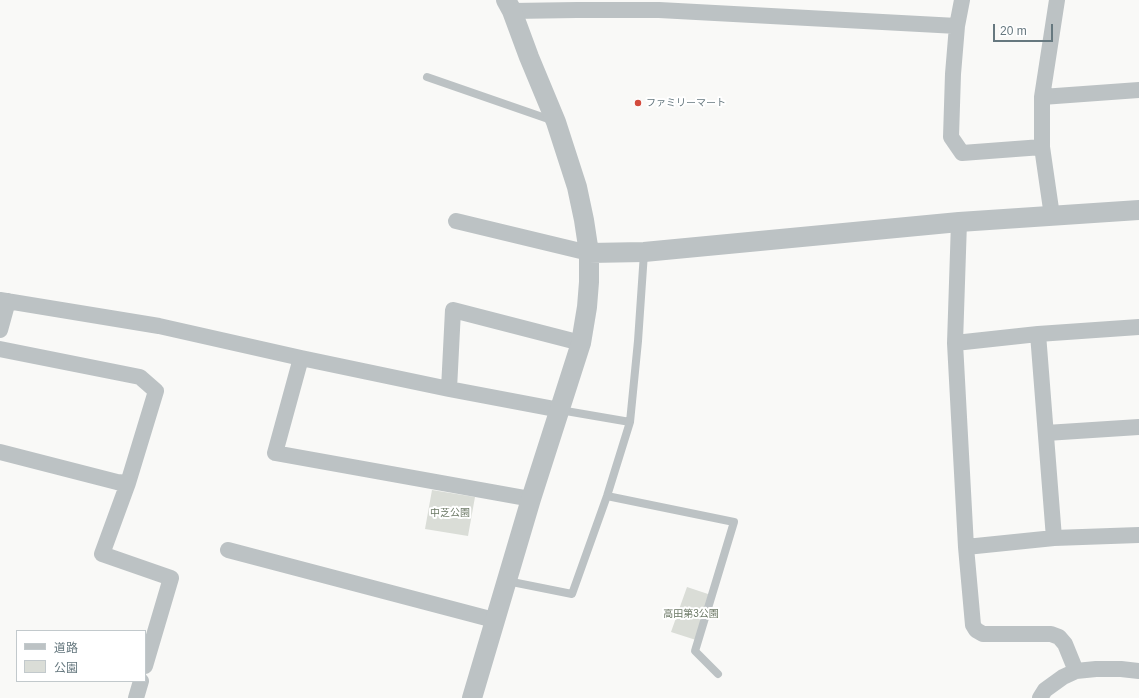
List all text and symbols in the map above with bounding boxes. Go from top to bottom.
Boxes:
scale bar [995,16,1055,42]
text: 20 m [1000,24,1027,38]
place label: ファミリーマート [646,97,726,109]
marker: ファミリーマート [633,98,643,108]
park label: 中芝公園 [430,507,470,519]
park label: 高田第3公園 [663,608,719,620]
legend [16,630,146,682]
text: 道路 [54,641,78,655]
text: 公園 [54,661,78,675]

